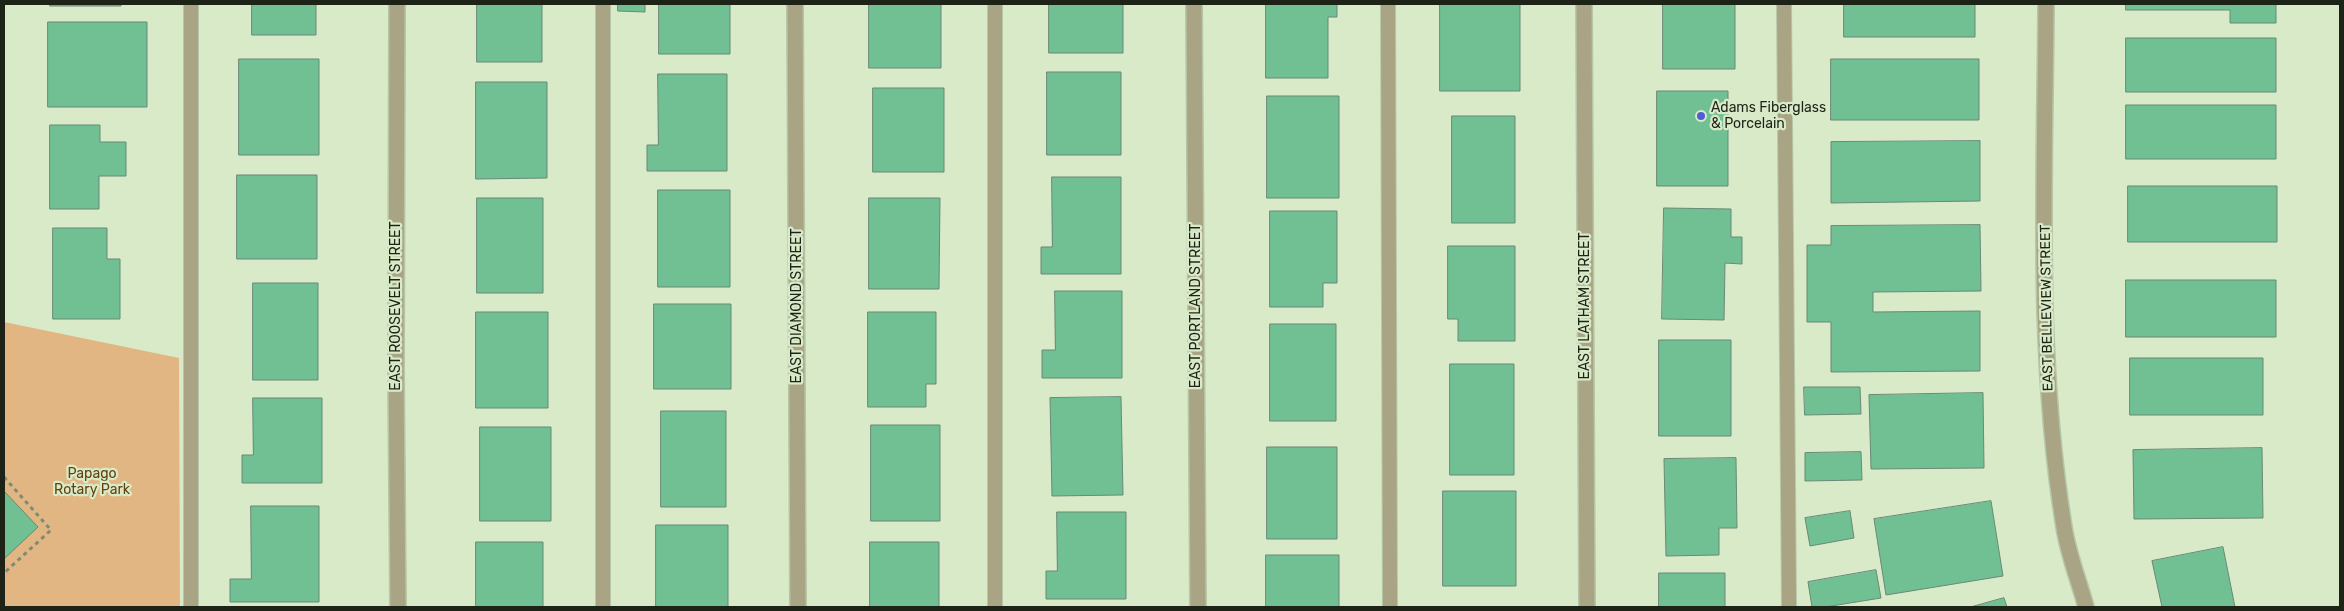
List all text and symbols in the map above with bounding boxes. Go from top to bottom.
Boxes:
place label: Adams Fiberglass & Porcelain [1711,100,1826,132]
marker: Adams Fiberglass & Porcelain [1695,110,1707,122]
street label: EAST ROOSEVELT STREET [388,221,404,391]
street label: EAST PORTLAND STREET [1188,224,1204,388]
street label: EAST BELLEVIEW STREET [2037,224,2057,392]
street label: EAST DIAMOND STREET [789,228,805,384]
street label: EAST LATHAM STREET [1577,232,1593,380]
park label: Papago Rotary Park [54,466,130,498]

